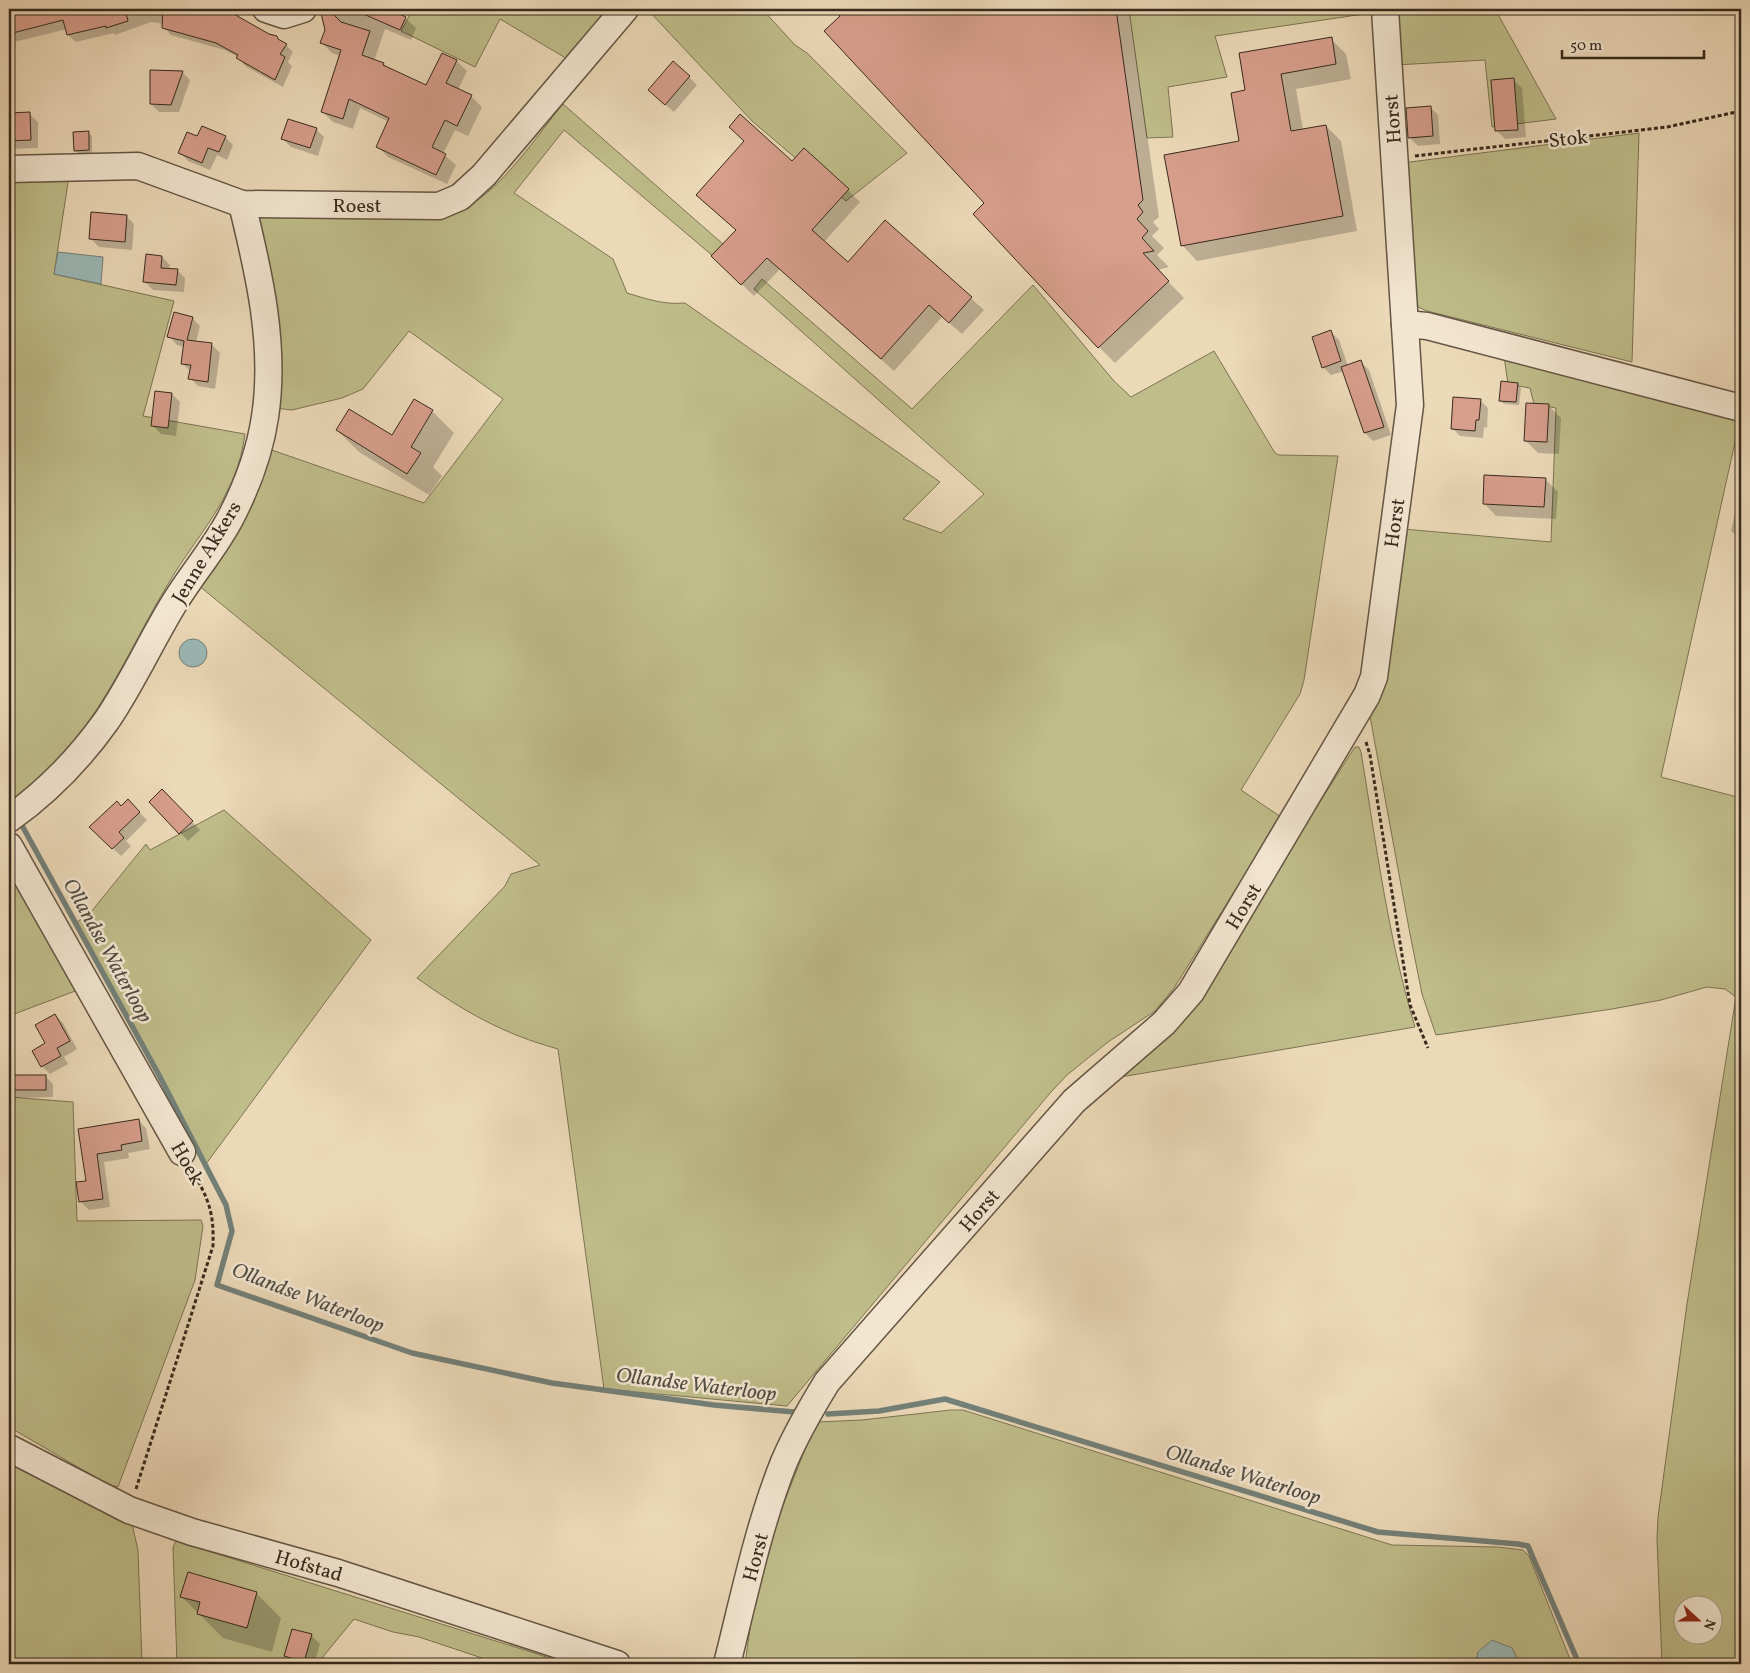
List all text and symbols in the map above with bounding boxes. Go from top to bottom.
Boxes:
scale bar [1562,28,1705,60]
text: 50 m [1570,36,1602,57]
street label: Horst [1378,93,1410,145]
street label: Stok [1547,124,1590,156]
street label: Roest [333,193,381,221]
street label: Jenne Akkers [166,496,249,610]
street label: Horst [1379,497,1413,550]
water label: Ollandse Waterloop [55,873,159,1028]
street label: Horst [1220,879,1270,936]
street label: Hoek [163,1137,210,1191]
street label: Horst [954,1183,1007,1239]
water label: Ollandse Waterloop [227,1256,388,1341]
water label: Ollandse Waterloop [614,1361,778,1410]
water label: Ollandse Waterloop [1161,1438,1324,1513]
street label: Horst [737,1530,777,1585]
street label: Hofstad [271,1544,346,1590]
north arrow [1672,1596,1722,1646]
text: N [1698,1616,1719,1632]

